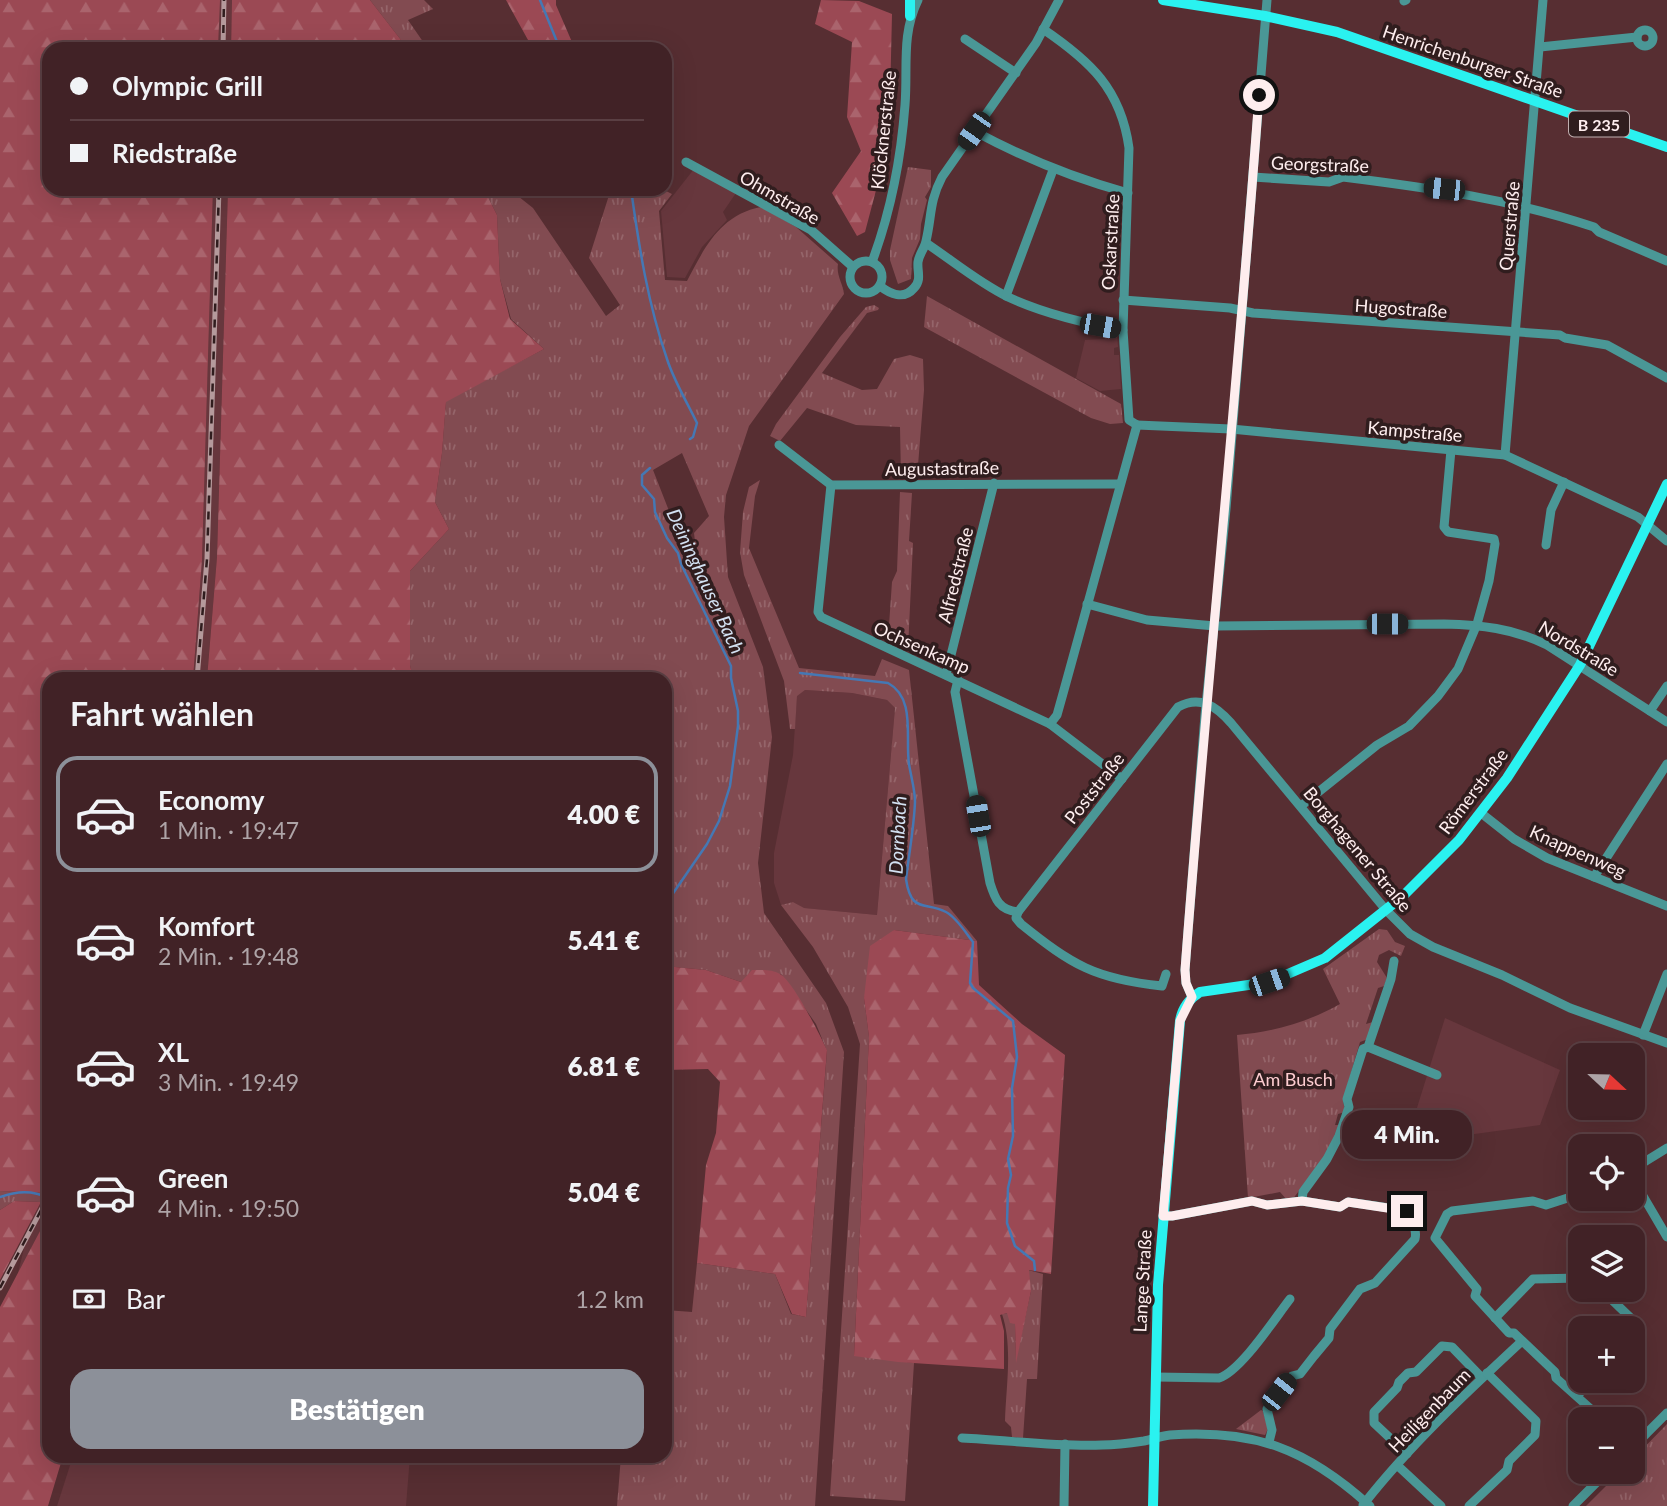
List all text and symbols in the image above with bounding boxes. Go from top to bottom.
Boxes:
street label: Henrichenburger Straße [1380,20,1566,102]
street label: Klöcknerstraße [866,69,900,191]
text: Olympic Grill [112,70,263,102]
route start [1243,79,1275,111]
car [954,108,995,154]
road number: B 235 [1569,112,1629,136]
text: Riedstraße [112,137,237,169]
street label: Georgstraße [1271,151,1369,177]
street label: Ohmstraße [736,165,824,229]
car [1423,176,1466,202]
street label: Querstraße [1494,180,1524,272]
street label: Oskarstraße [1096,193,1124,291]
street label: Hugostraße [1354,294,1448,322]
car [1078,312,1123,340]
street label: Kampstraße [1367,416,1463,446]
street label: Augustastraße [885,456,999,480]
water label: Deininghauser Bach [662,505,750,657]
street label: Alfredstraße [932,525,978,625]
car [1367,614,1409,635]
street label: Ochsenkamp [870,616,974,678]
street label: Nordstraße [1535,616,1623,680]
text: Fahrt wählen [70,694,254,733]
street label: Römerstraße [1434,744,1512,838]
street label: Poststraße [1059,748,1129,828]
street label: Borghagener Straße [1299,782,1417,916]
icon: car [74,783,137,846]
text: Economy [158,784,264,816]
car [965,793,992,839]
water label: Dornbach [883,795,911,875]
text: 4.00 € [567,798,640,830]
text: 1 Min. · 19:47 [158,816,299,844]
street label: Knappenweg [1526,820,1630,882]
icon: car [74,909,137,972]
text: Komfort [158,910,255,942]
text: 5.41 € [567,924,640,956]
text: 2 Min. · 19:48 [158,942,299,970]
car [1246,965,1293,999]
icon: car [74,1035,137,1098]
text: XL [158,1036,189,1068]
north arrow [1568,1043,1645,1120]
map controls [1568,1043,1645,1484]
text: 6.81 € [567,1050,640,1082]
text: 3 Min. · 19:49 [158,1068,299,1096]
park label: Am Busch [1253,1068,1333,1090]
callout: 4 Min. [1342,1110,1472,1158]
text: 4 Min. [1374,1120,1440,1148]
button: locate [1568,1134,1645,1211]
icon: car [74,1161,137,1224]
text: Green [158,1162,228,1194]
text: 5.04 € [567,1176,640,1208]
text: 4 Min. · 19:50 [158,1194,299,1222]
route end [1391,1195,1423,1227]
button: layers [1568,1225,1645,1302]
street label: Lange Straße [1128,1229,1156,1333]
icon: cash [70,1280,108,1318]
text: Bar [126,1283,165,1315]
text: 1.2 km [575,1285,644,1313]
button: + [1568,1316,1645,1393]
street label: Heiligenbaum [1383,1363,1475,1457]
button: Bestätigen [70,1369,644,1449]
car [1258,1369,1301,1415]
button: − [1568,1407,1645,1484]

